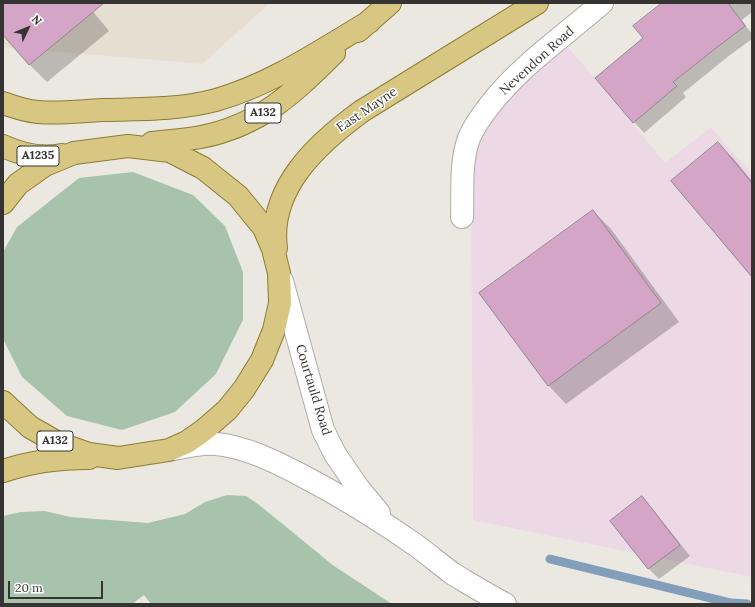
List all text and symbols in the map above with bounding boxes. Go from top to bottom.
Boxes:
north arrow [8,8,48,48]
text: N [29,12,45,28]
street label: Nevendon Road [496,23,578,99]
street label: East Mayne [334,84,400,136]
road number: A132 [245,103,281,123]
road number: A1235 [17,146,59,166]
street label: Courtauld Road [292,343,334,437]
road number: A132 [37,431,73,451]
scale bar [10,573,105,599]
text: 20 m [15,580,43,595]

